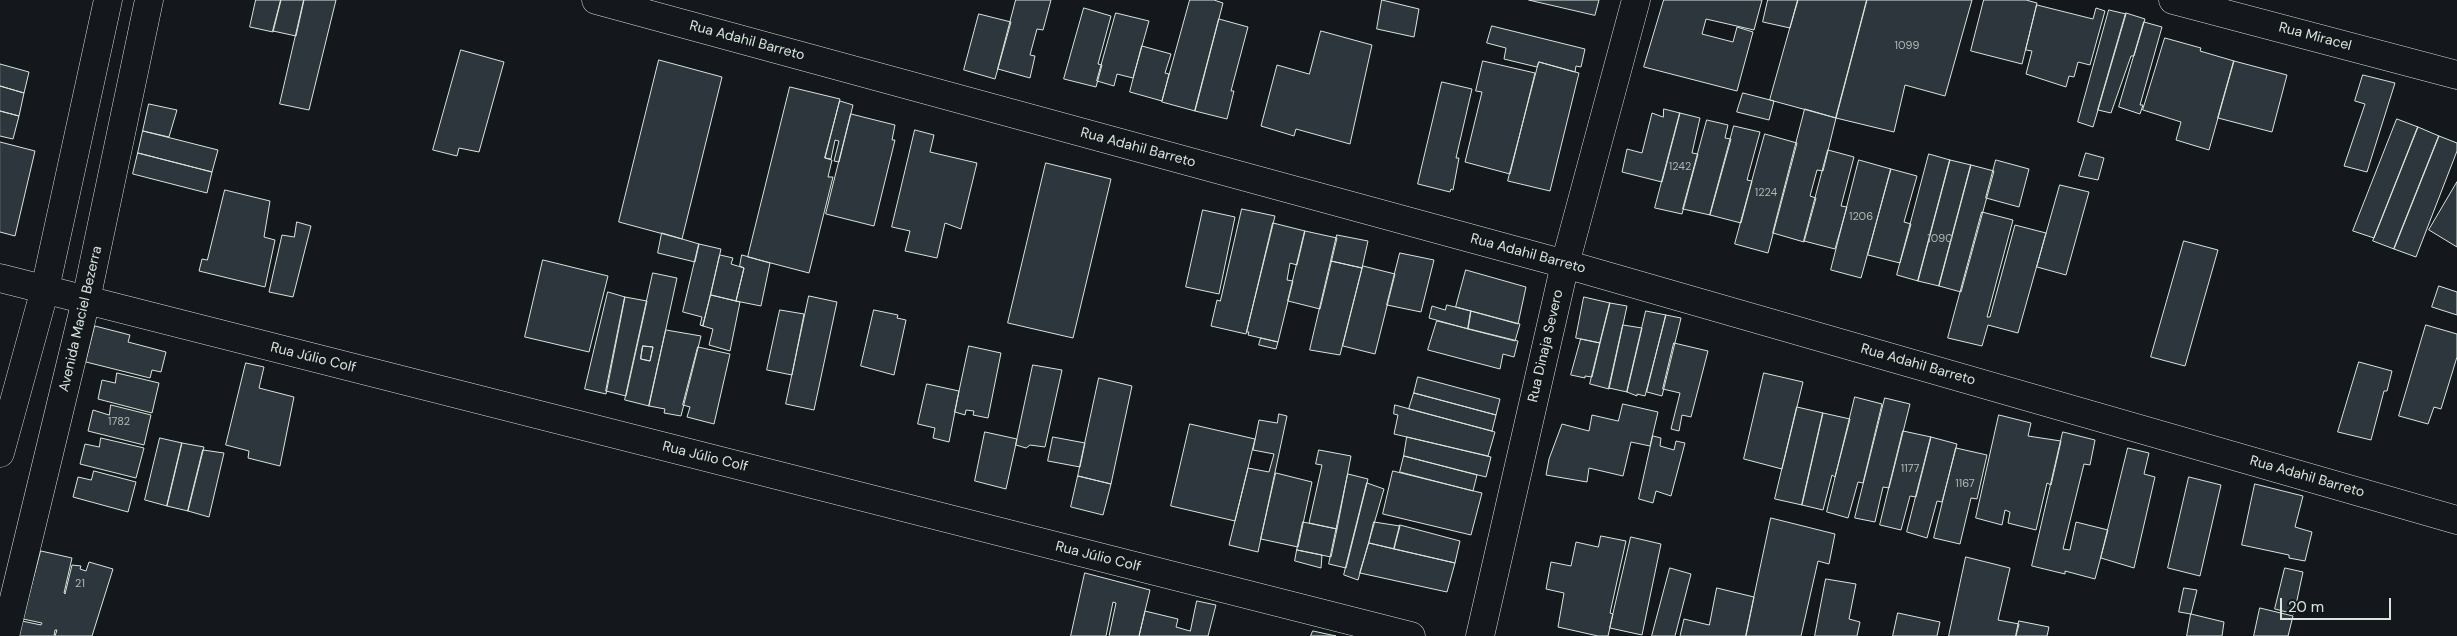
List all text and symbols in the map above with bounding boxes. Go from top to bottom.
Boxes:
street label: Rua Adahil Barreto [687,18,807,64]
street label: Rua Miracel [2277,19,2353,55]
house number: 1099 [1895,39,1919,53]
street label: Rua Adahil Barreto [1078,125,1198,171]
house number: 1242 [1669,160,1691,174]
house number: 1224 [1755,186,1777,200]
house number: 1206 [1849,210,1873,224]
street label: Rua Adahil Barreto [1468,231,1588,277]
house number: 1090 [1927,232,1953,246]
street label: Avenida Maciel Bezerra [56,244,106,394]
street label: Rua Dinaja Severo [1525,288,1567,404]
street label: Rua Júlio Colf [269,339,357,377]
street label: Rua Adahil Barreto [1859,341,1977,389]
house number: 1782 [108,415,130,429]
street label: Rua Júlio Colf [661,438,749,476]
street label: Rua Adahil Barreto [2248,453,2366,501]
house number: 1177 [1901,462,1919,476]
house number: 1167 [1955,477,1975,491]
street label: Rua Júlio Colf [1054,538,1142,576]
house number: 21 [75,577,85,591]
scale bar [2282,588,2393,620]
text: 20 m [2288,597,2324,617]

